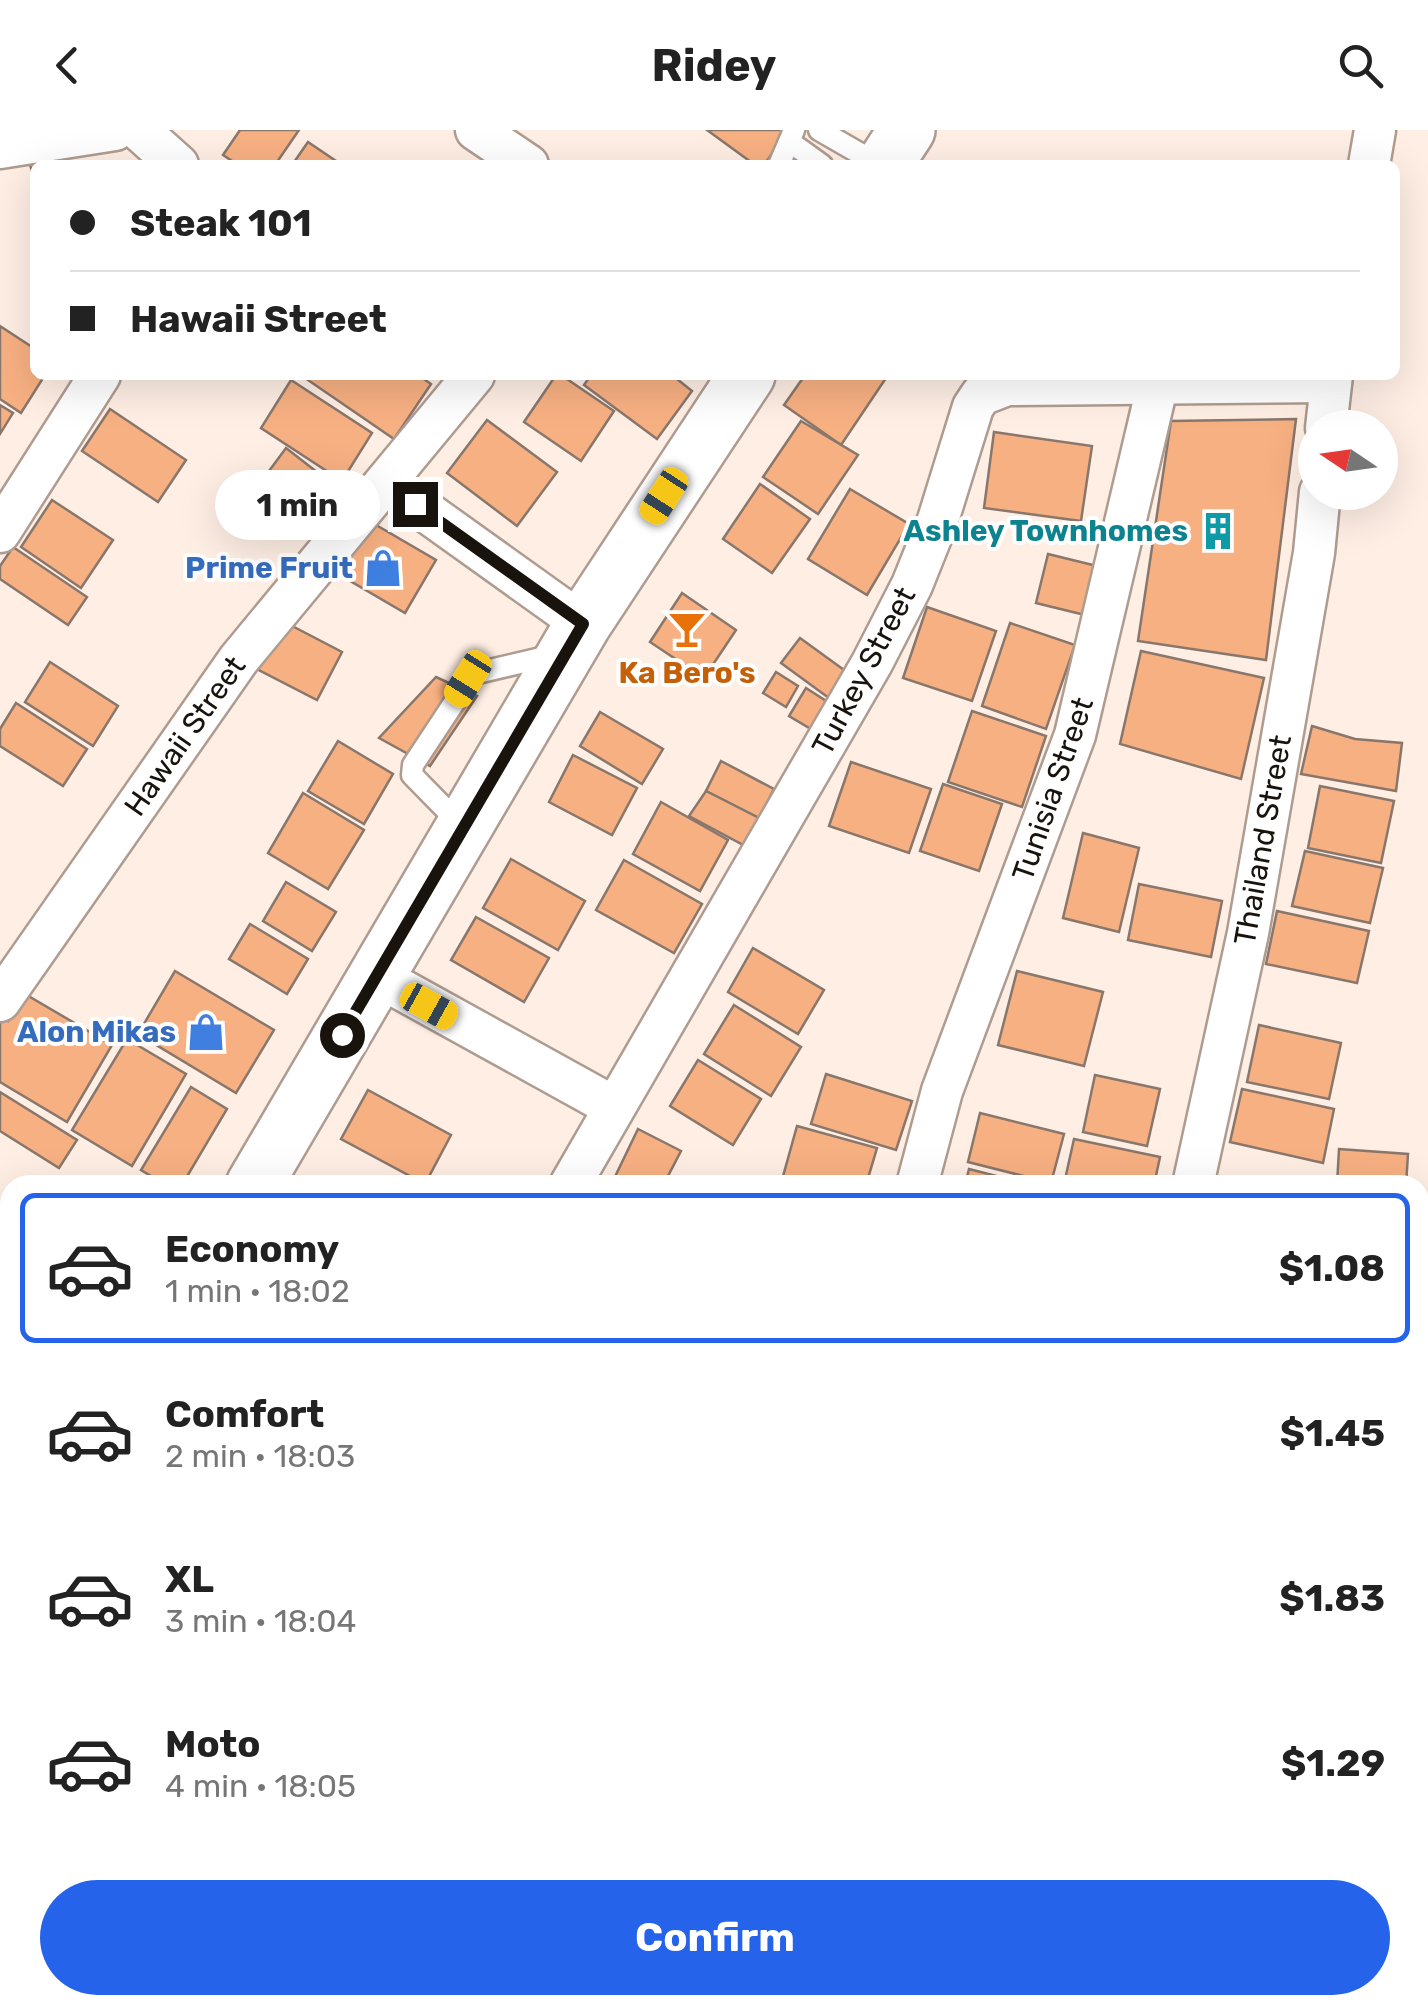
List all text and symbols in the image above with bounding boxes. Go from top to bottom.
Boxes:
icon: back [40,38,95,93]
icon: search [1333,38,1388,93]
text: Ridey [652,39,776,92]
text: Steak 101 [130,200,312,246]
text: Hawaii Street [130,296,387,342]
north arrow [1298,410,1398,510]
map controls [1298,410,1398,510]
car [635,463,693,529]
callout: 1 min [215,469,380,539]
route end [393,482,438,527]
text: 1 min [257,486,338,524]
building icon: Ashley Townhomes [1197,510,1239,552]
place label: Ashley Townhomes [904,513,1188,549]
shop icon: Prime Fruit [362,547,404,589]
place label: Prime Fruit [185,550,353,586]
street label: Turkey Street [805,581,924,761]
bar icon: Ka Bero's [666,608,708,650]
car [439,646,497,712]
street label: Hawaii Street [117,649,253,823]
place label: Ka Bero's [618,655,756,691]
street label: Tunisia Street [1005,692,1101,885]
street label: Thailand Street [1227,732,1299,948]
car [395,978,463,1034]
shop icon: Alon Mikas [185,1011,227,1053]
route start [320,1013,365,1058]
place label: Alon Mikas [17,1014,176,1050]
icon: car [45,1223,135,1313]
text: Economy [165,1226,339,1272]
text: $1.08 [1279,1245,1385,1291]
text: 1 min · 18:02 [165,1272,350,1310]
icon: car [45,1388,135,1478]
text: Comfort [165,1391,324,1437]
text: $1.45 [1280,1410,1385,1456]
text: 2 min · 18:03 [165,1437,355,1475]
icon: car [45,1553,135,1643]
text: XL [165,1556,214,1602]
text: $1.83 [1279,1575,1385,1621]
text: 3 min · 18:04 [165,1602,356,1640]
icon: car [45,1718,135,1808]
text: Moto [165,1721,261,1767]
text: $1.29 [1281,1740,1385,1786]
text: 4 min · 18:05 [165,1767,356,1805]
button: Confirm [40,1880,1390,1995]

